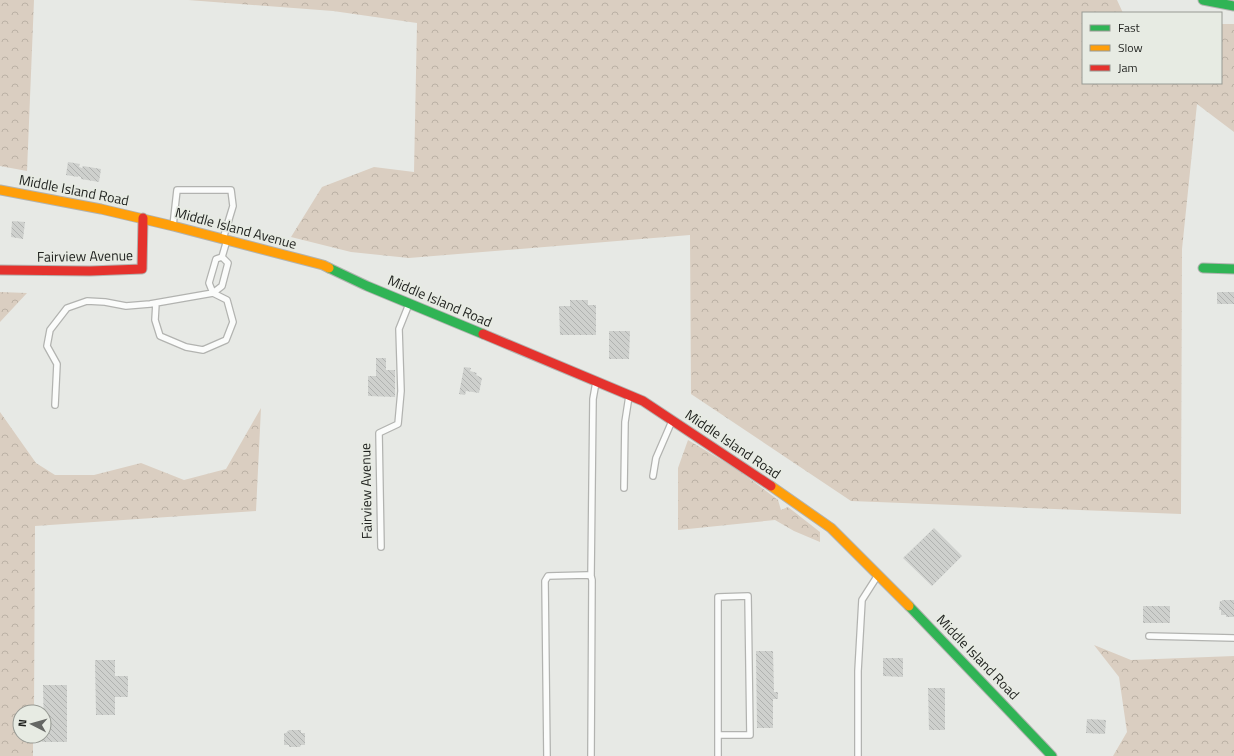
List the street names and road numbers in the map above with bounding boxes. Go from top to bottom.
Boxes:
street label: Middle Island Road [17,169,131,210]
street label: Middle Island Avenue [173,201,299,254]
street label: Fairview Avenue [37,244,133,267]
street label: Middle Island Road [385,269,496,332]
street label: Middle Island Road [681,404,785,483]
street label: Fairview Avenue [354,443,377,539]
street label: Middle Island Road [932,609,1025,704]

